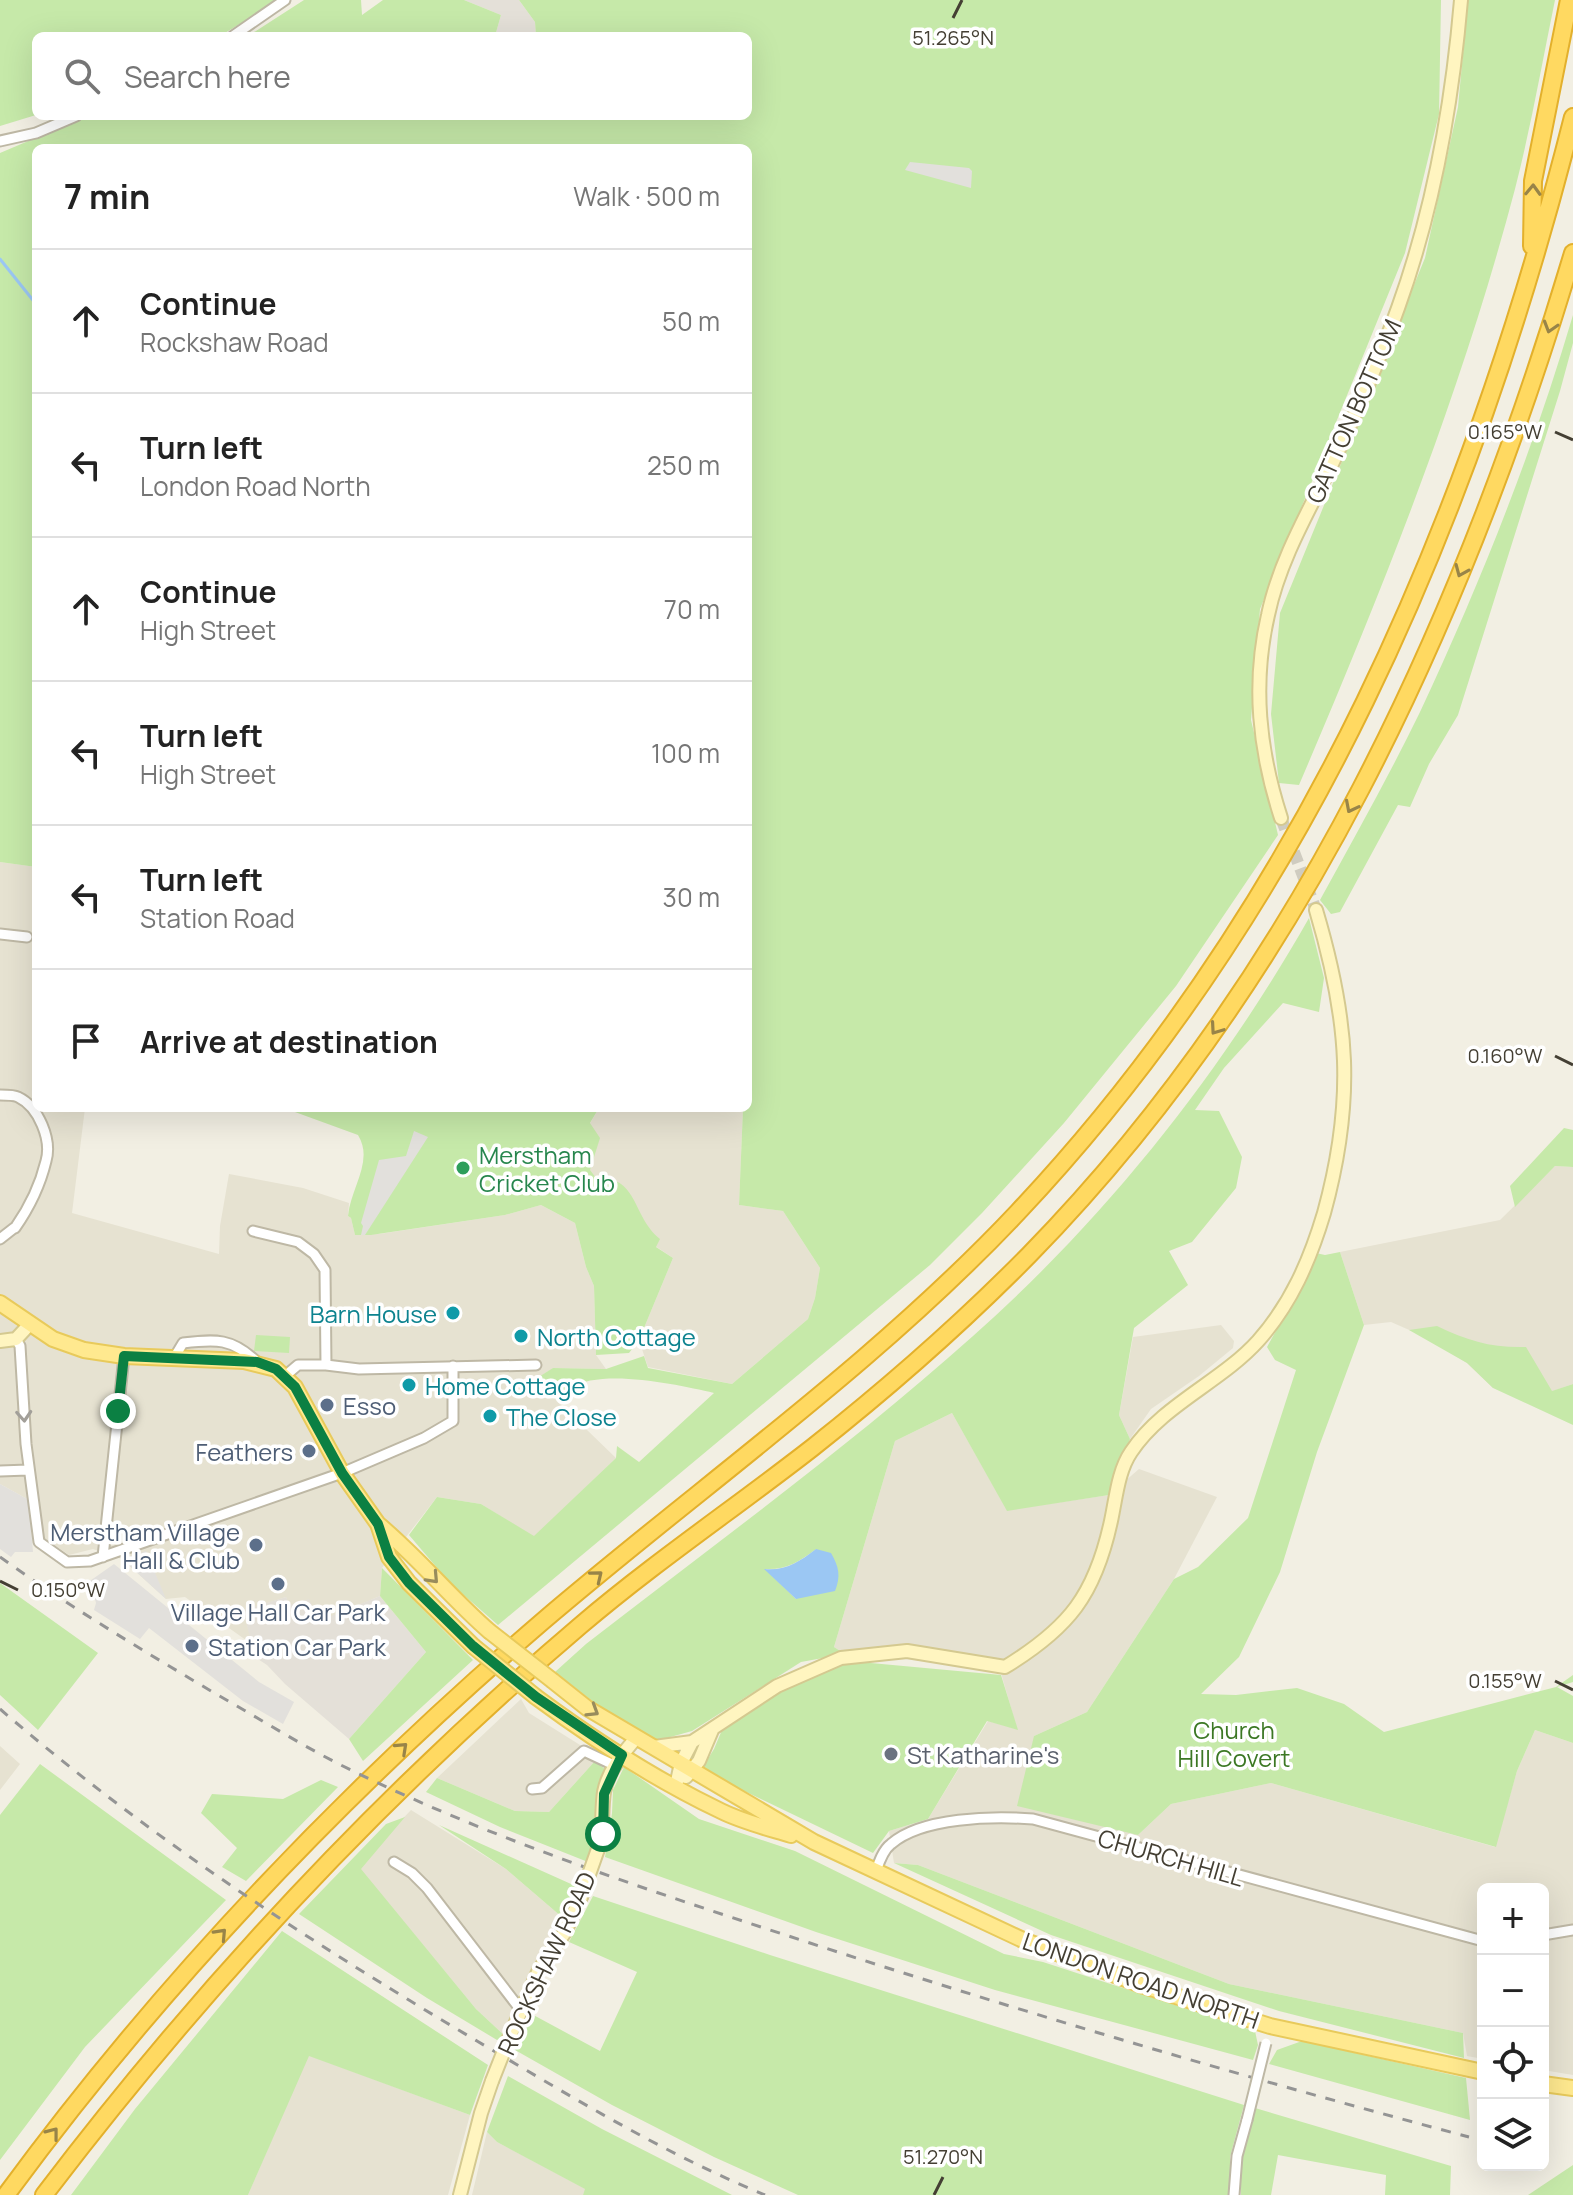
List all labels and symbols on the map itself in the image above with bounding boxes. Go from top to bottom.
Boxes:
text: 51.265°N [912,24,994,51]
one-way arrow [1525,183,1542,196]
street label: GATTON BOTTOM [1298,314,1408,508]
one-way arrow [1544,320,1560,334]
text: 0.165°W [1468,418,1542,445]
one-way arrow [1454,563,1470,577]
one-way arrow [1345,798,1360,813]
one-way arrow [1211,1020,1226,1034]
text: 0.160°W [1468,1042,1543,1069]
place label: Merstham Cricket Club [479,1138,615,1199]
marker: Merstham Cricket Club [454,1159,472,1177]
place label: Barn House [310,1297,437,1330]
marker: Barn House [444,1304,462,1322]
place label: North Cottage [537,1320,696,1353]
marker: North Cottage [512,1327,530,1345]
place label: Home Cottage [425,1369,585,1402]
marker: Home Cottage [400,1376,418,1394]
place label: Esso [343,1389,396,1422]
route end [100,1393,136,1429]
marker: Esso [318,1396,336,1414]
place label: The Close [506,1400,617,1433]
marker: The Close [481,1407,499,1425]
one-way arrow [15,1410,32,1423]
place label: Feathers [195,1435,293,1468]
marker: Feathers [300,1442,318,1460]
place label: Merstham Village Hall & Club [50,1515,240,1576]
marker: Merstham Village Hall & Club [247,1536,265,1554]
one-way arrow [423,1569,438,1583]
one-way arrow [588,1572,603,1586]
marker: Village Hall Car Park [269,1575,287,1593]
text: 0.150°W [31,1576,105,1603]
place label: Village Hall Car Park [171,1595,386,1628]
place label: Station Car Park [208,1630,387,1663]
marker: Station Car Park [183,1637,201,1655]
text: 0.155°W [1468,1667,1542,1694]
one-way arrow [585,1702,599,1717]
park label: Church Hill Covert [1178,1713,1290,1774]
place label: St Katharine's [907,1738,1059,1771]
one-way arrow [393,1744,408,1758]
marker: St Katharine's [882,1745,900,1763]
route start [585,1816,621,1852]
street label: CHURCH HILL [1094,1820,1248,1894]
street label: ROCKSHAW ROAD [489,1866,603,2060]
street label: LONDON ROAD NORTH [1018,1924,1264,2036]
one-way arrow [211,1929,225,1944]
one-way arrow [43,2128,58,2142]
text: 51.270°N [903,2143,983,2170]

